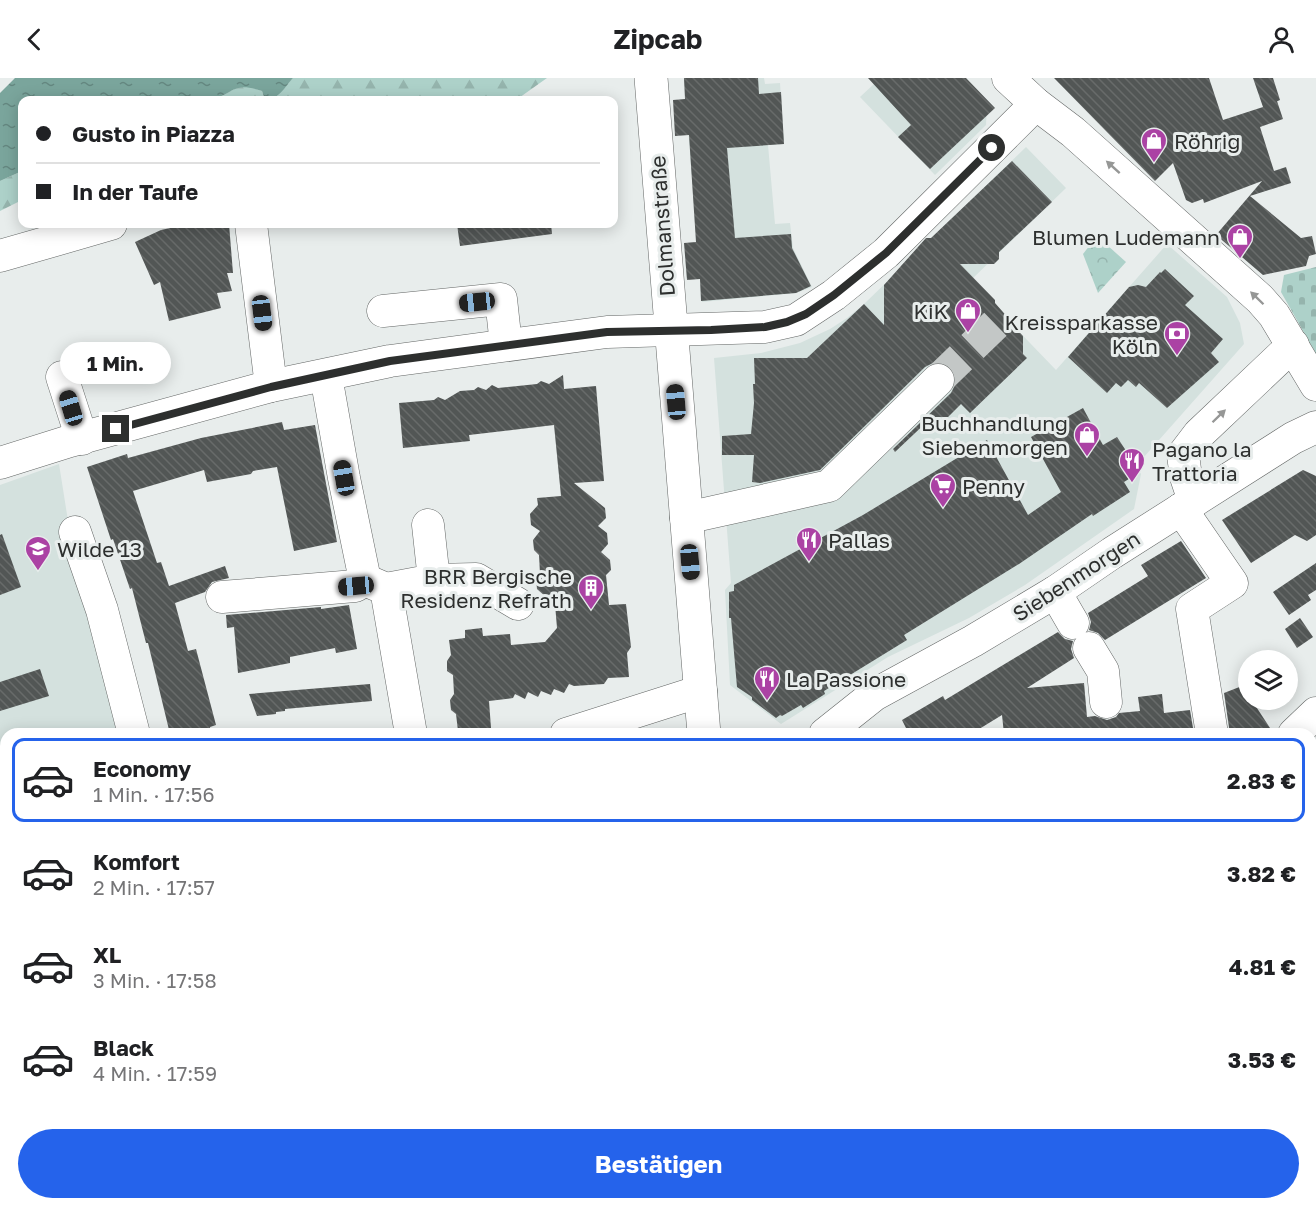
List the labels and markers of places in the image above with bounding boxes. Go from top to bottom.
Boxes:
shop icon: Röhrig [1139,126,1169,164]
place label: Röhrig [1174,128,1240,154]
shop icon: Blumen Ludemann [1225,222,1255,260]
place label: Blumen Ludemann [1032,224,1220,250]
shop icon: KiK [953,296,983,334]
place label: KiK [913,298,948,324]
place label: Kreissparkasse Köln [1005,309,1158,359]
bank icon: Kreissparkasse Köln [1162,319,1192,357]
place label: Buchhandlung Siebenmorgen [921,410,1068,460]
shop icon: Buchhandlung Siebenmorgen [1072,420,1102,458]
place label: Pagano la Trattoria [1152,436,1252,486]
restaurant icon: Pagano la Trattoria [1117,446,1147,484]
supermarket icon: Penny [928,471,958,509]
place label: Penny [962,473,1025,499]
restaurant icon: Pallas [794,525,824,563]
place label: Pallas [828,527,890,553]
school or university icon: Wilde 13 [23,534,53,572]
place label: Wilde 13 [57,536,142,562]
place label: BRR Bergische Residenz Refrath [400,563,572,613]
building icon: BRR Bergische Residenz Refrath [576,573,606,611]
restaurant icon: La Passione [752,664,782,702]
place label: La Passione [786,666,906,692]

